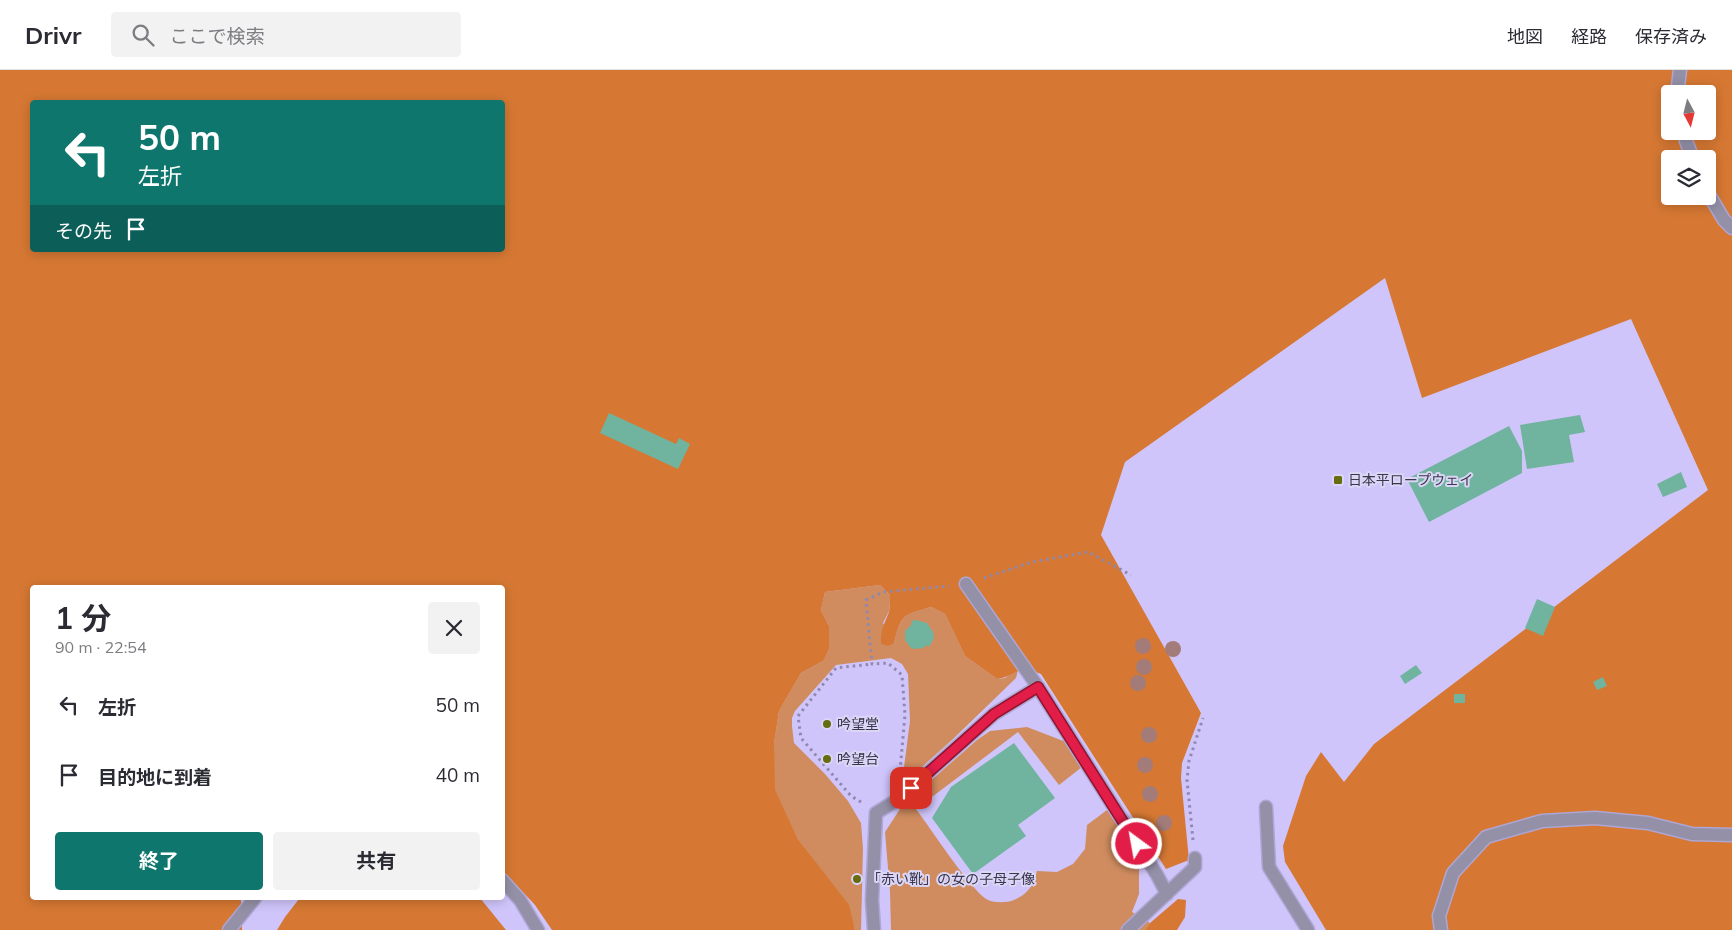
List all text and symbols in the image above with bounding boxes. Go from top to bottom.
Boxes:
search box [111,12,461,57]
text: Drivr [25,20,81,50]
icon: search [129,21,157,49]
text: ここで検索 [169,24,265,48]
text: 地図 [1507,25,1543,48]
text: 経路 [1571,25,1607,48]
text: 保存済み [1635,25,1707,48]
north arrow [1661,85,1716,140]
map controls [1661,85,1716,205]
text: 50 m [138,115,221,159]
icon: left [55,120,120,185]
button: layers [1661,150,1716,205]
text: 左折 [138,162,182,190]
icon: arrive [122,215,150,243]
text: その先 [55,219,112,243]
place label: 日本平ロープウェイ [1348,471,1473,489]
marker: 日本平ロープウェイ [1332,474,1344,486]
text: 1 分 [55,599,111,637]
button: close [428,602,480,654]
text: 90 m · 22:54 [55,637,147,657]
icon: left [55,691,83,719]
text: 50 m [436,693,480,717]
text: 左折 [98,695,136,719]
place label: 吟望堂 [837,715,879,733]
marker: 吟望堂 [821,718,833,730]
place label: 吟望台 [837,750,879,768]
marker: 吟望台 [821,753,833,765]
icon: arrive [55,761,83,789]
text: 40 m [436,763,480,787]
text: 目的地に到着 [98,765,212,789]
pin [890,767,932,809]
icon: arrive [897,774,925,802]
position arrow [1110,817,1162,869]
button: 終了 [55,832,263,890]
button: 共有 [273,832,480,890]
place label: 「赤い靴」の女の子母子像 [867,870,1035,888]
marker: 「赤い靴」の女の子母子像 [851,873,863,885]

